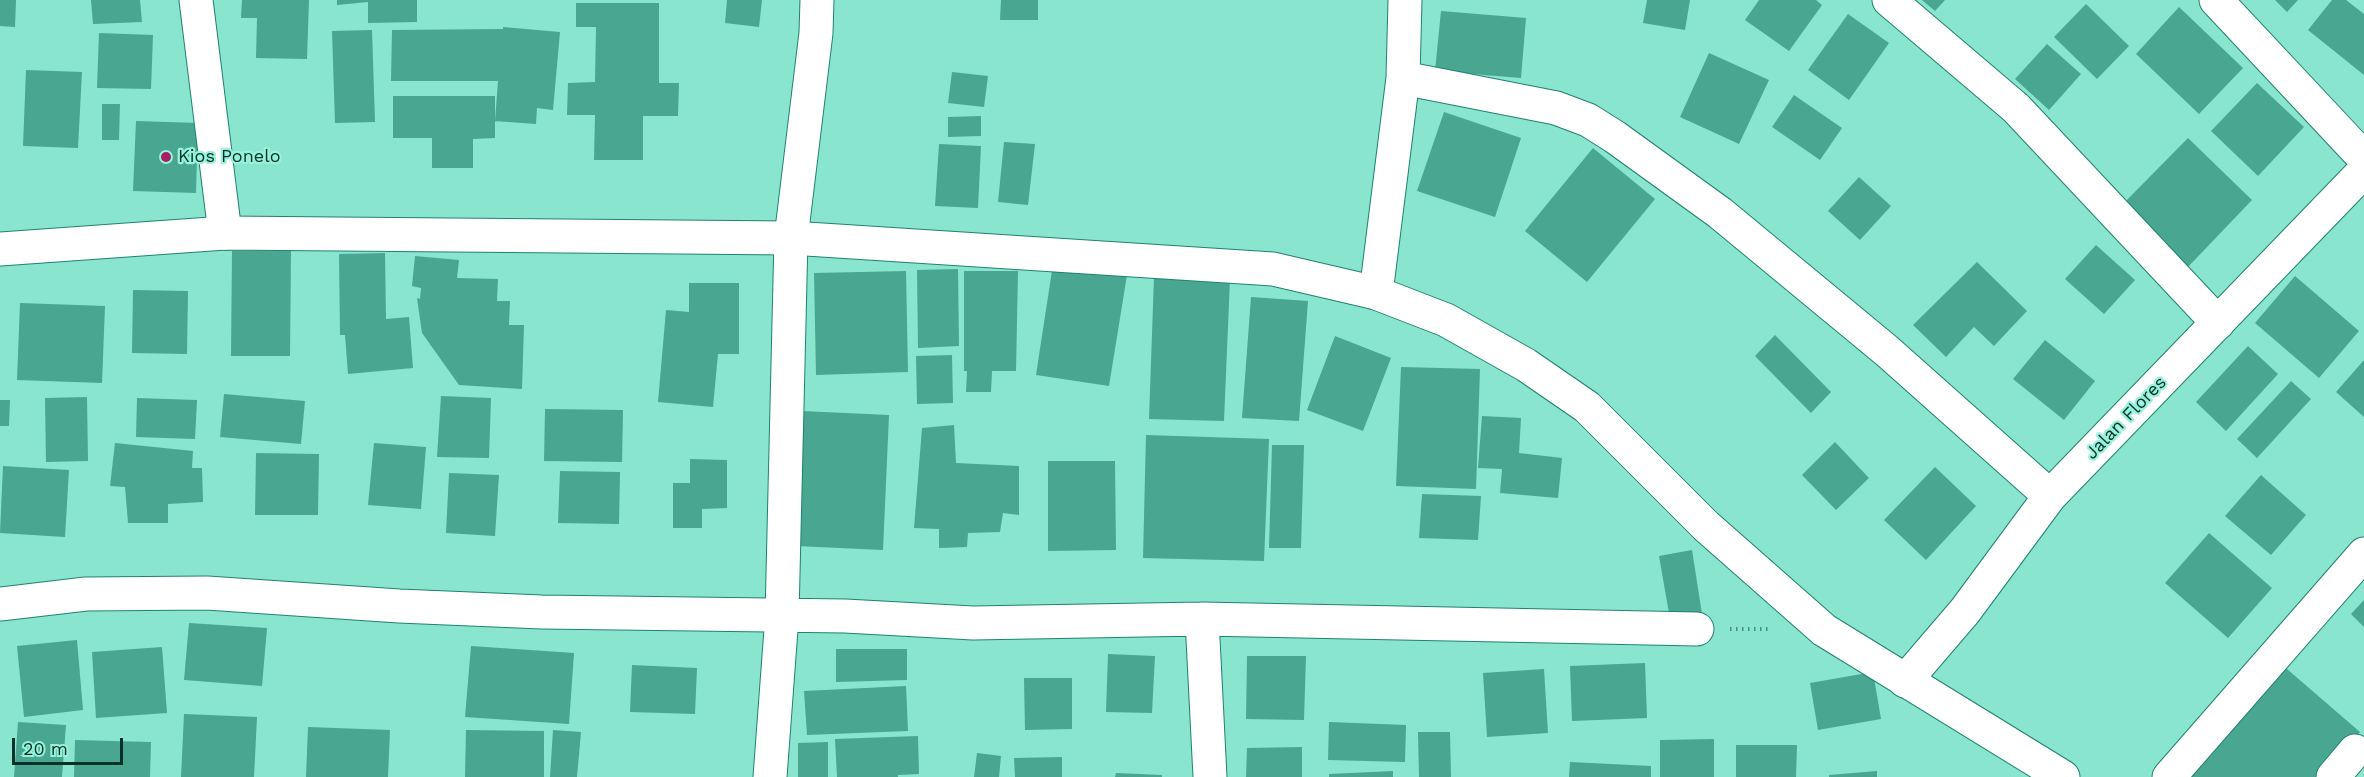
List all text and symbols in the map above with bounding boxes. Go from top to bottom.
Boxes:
place label: Kios Ponelo [178,146,280,168]
marker: Kios Ponelo [159,150,173,164]
street label: Jalan Flores [2081,372,2171,464]
scale bar [15,726,126,764]
text: 20 m [23,738,68,759]

